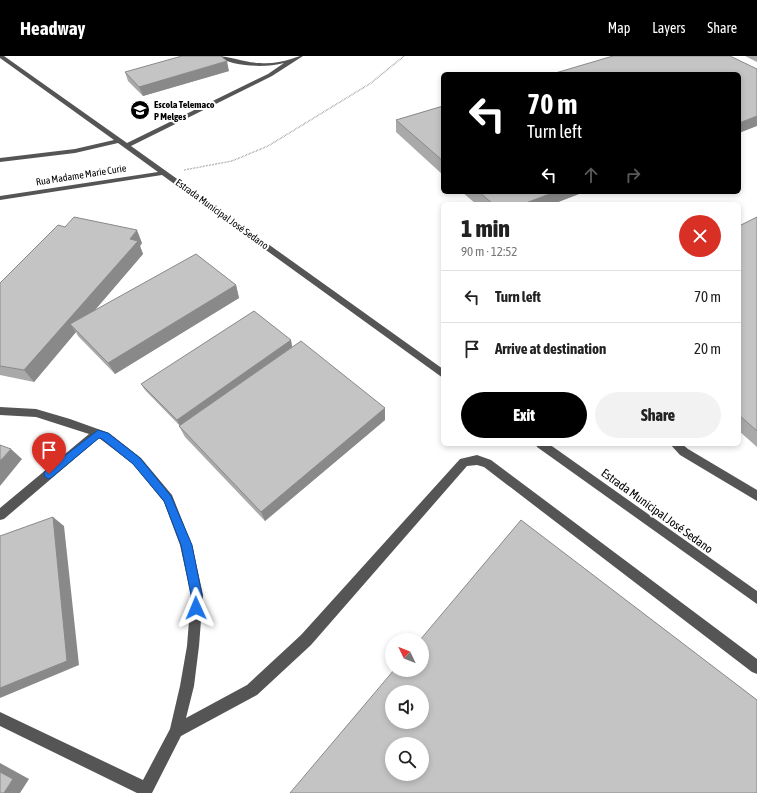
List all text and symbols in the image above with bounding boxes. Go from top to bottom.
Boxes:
text: Headway [20,17,85,39]
text: Map [608,20,630,36]
text: Layers [652,20,685,36]
text: Share [707,20,737,36]
icon: left [461,88,513,140]
text: 70 m [527,88,577,120]
school or university icon: Escola Telemaco P Melges [129,99,151,121]
place label: Escola Telemaco P Melges [154,99,215,122]
text: Turn left [527,121,582,142]
street label: Rua Madame Marie Curie [35,162,127,188]
icon: left [538,164,560,186]
icon: ahead [580,164,602,186]
icon: right [622,164,644,186]
street label: Estrada Municipal José Sedano [174,177,271,252]
text: 1 min [461,215,510,242]
button: close [679,215,721,257]
text: 90 m · 12:52 [461,244,517,259]
icon: left [461,286,483,308]
text: Turn left [495,288,541,305]
text: 70 m [694,288,721,305]
icon: arrive [461,338,483,360]
text: Arrive at destination [495,340,606,357]
text: 20 m [694,340,721,357]
button: Exit [461,392,587,438]
button: Share [595,392,721,438]
pin [32,433,66,474]
icon: arrive [38,439,60,461]
street label: Estrada Municipal José Sedano [599,466,716,556]
position arrow [175,587,217,629]
north arrow [385,633,429,677]
map controls [385,633,429,781]
button: sound [385,685,429,729]
button: search [385,737,429,781]

